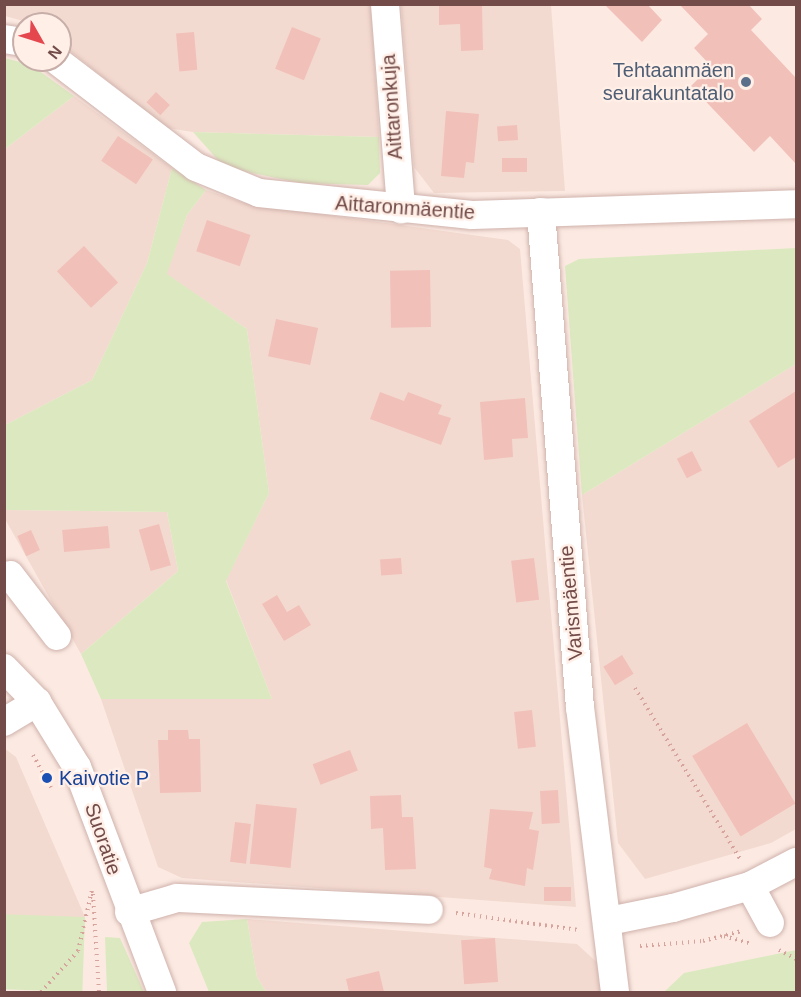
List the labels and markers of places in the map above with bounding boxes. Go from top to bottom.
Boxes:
place label: Tehtaanmäen seurakuntatalo [603,58,734,105]
marker: Tehtaanmäen seurakuntatalo [739,75,753,89]
place label: Kaivotie P [59,766,149,790]
marker: Kaivotie P [40,771,54,785]

